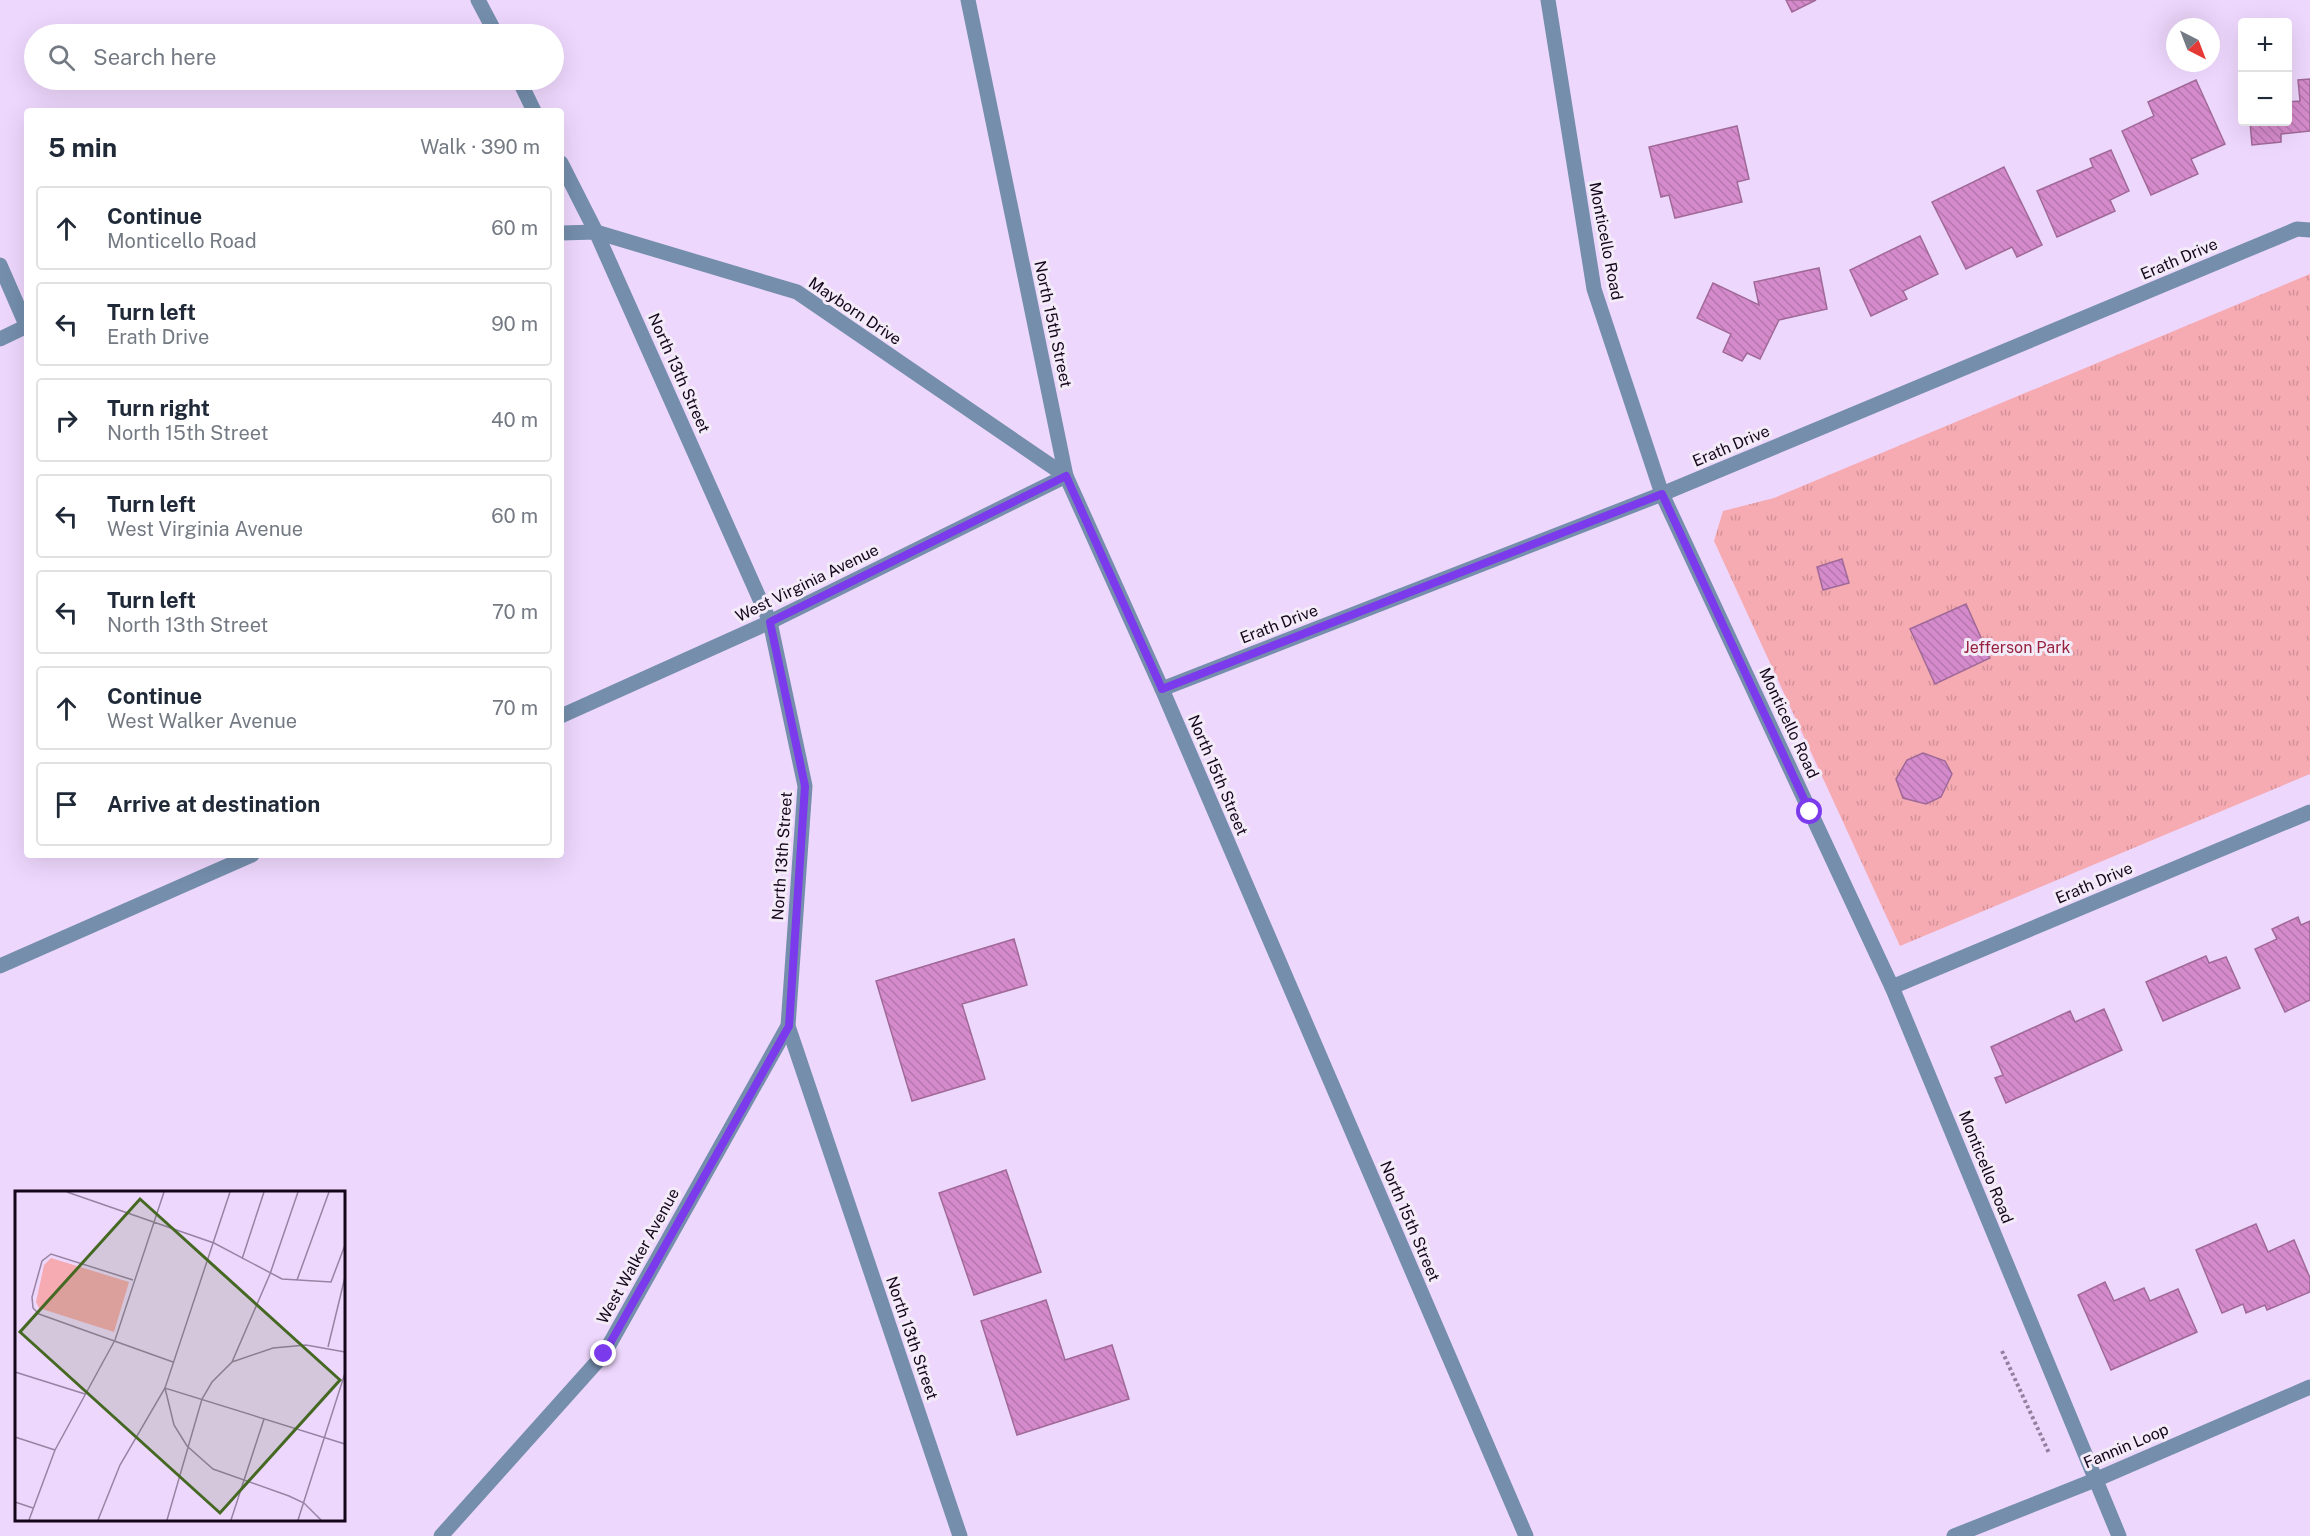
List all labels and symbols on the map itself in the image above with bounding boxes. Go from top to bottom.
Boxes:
north arrow [2166,18,2220,72]
street label: Monticello Road [1585,180,1627,302]
street label: Erath Drive [2138,234,2220,284]
street label: North 15th Street [1030,259,1076,389]
street label: Mayborn Drive [805,273,905,349]
street label: North 13th Street [644,310,714,436]
street label: Erath Drive [1690,421,1772,471]
street label: West Virginia Avenue [732,540,882,626]
street label: Erath Drive [1237,600,1321,648]
park label: Jefferson Park [1964,638,2070,657]
street label: Monticello Road [1755,665,1823,781]
street label: North 15th Street [1184,712,1252,838]
street label: North 13th Street [768,791,796,921]
route start [1796,798,1822,824]
street label: Erath Drive [2053,858,2135,908]
street label: Monticello Road [1955,1108,2017,1226]
street label: North 15th Street [1376,1158,1444,1284]
street label: West Walker Avenue [593,1185,683,1327]
inset map [15,1191,345,1521]
street label: North 13th Street [882,1274,942,1402]
route end [590,1340,616,1366]
street label: Fannin Loop [2081,1420,2171,1472]

